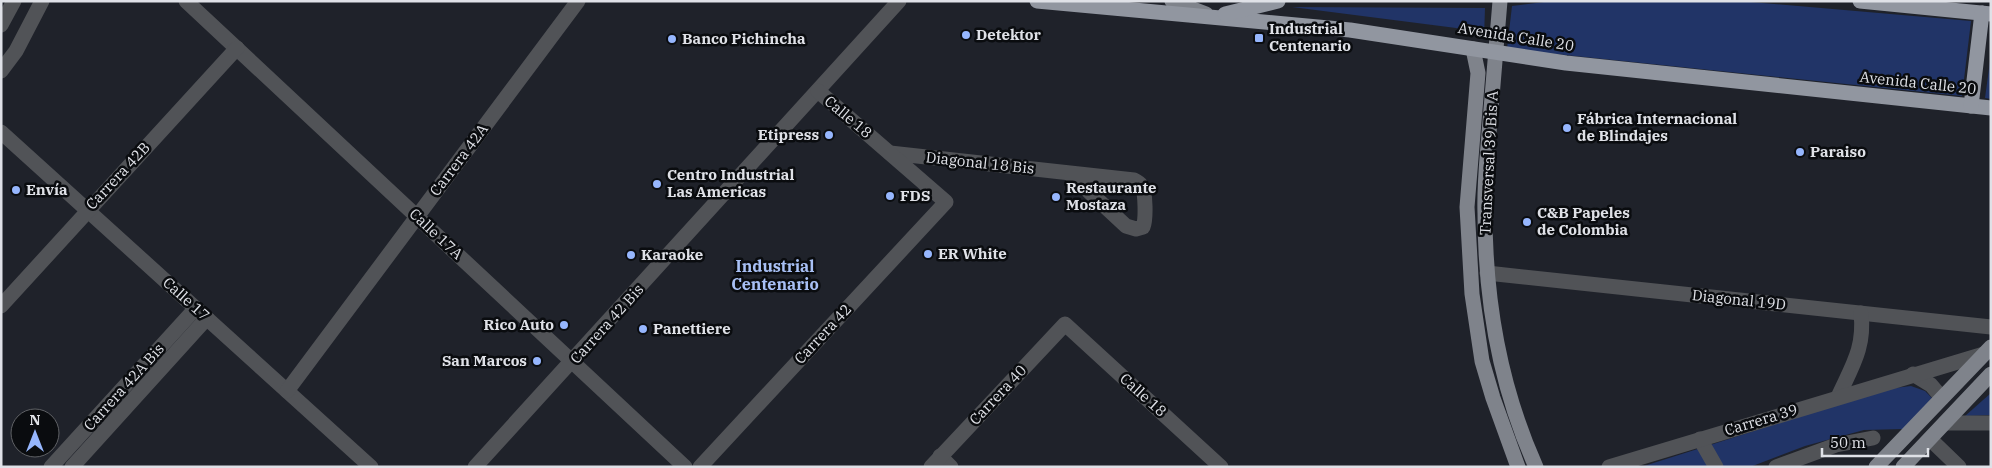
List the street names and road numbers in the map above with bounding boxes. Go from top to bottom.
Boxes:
street label: Avenida Calle 20 [1457,18,1575,55]
street label: Avenida Calle 20 [1859,67,1977,98]
street label: Transversal 39 Bis A [1475,90,1502,236]
street label: Calle 18 [821,91,876,142]
street label: Carrera 42A [425,119,492,200]
street label: Carrera 42B [82,138,154,213]
street label: Diagonal 18 Bis [925,147,1035,178]
street label: Calle 17A [406,204,468,264]
street label: Calle 17 [159,273,214,325]
street label: Carrera 42 Bis [566,280,647,368]
street label: Diagonal 19D [1691,285,1787,314]
street label: Carrera 42 [790,300,855,368]
street label: Carrera 42A Bis [79,339,168,434]
street label: Carrera 40 [965,361,1030,429]
street label: Calle 18 [1116,369,1171,421]
street label: Carrera 39 [1722,399,1800,440]

